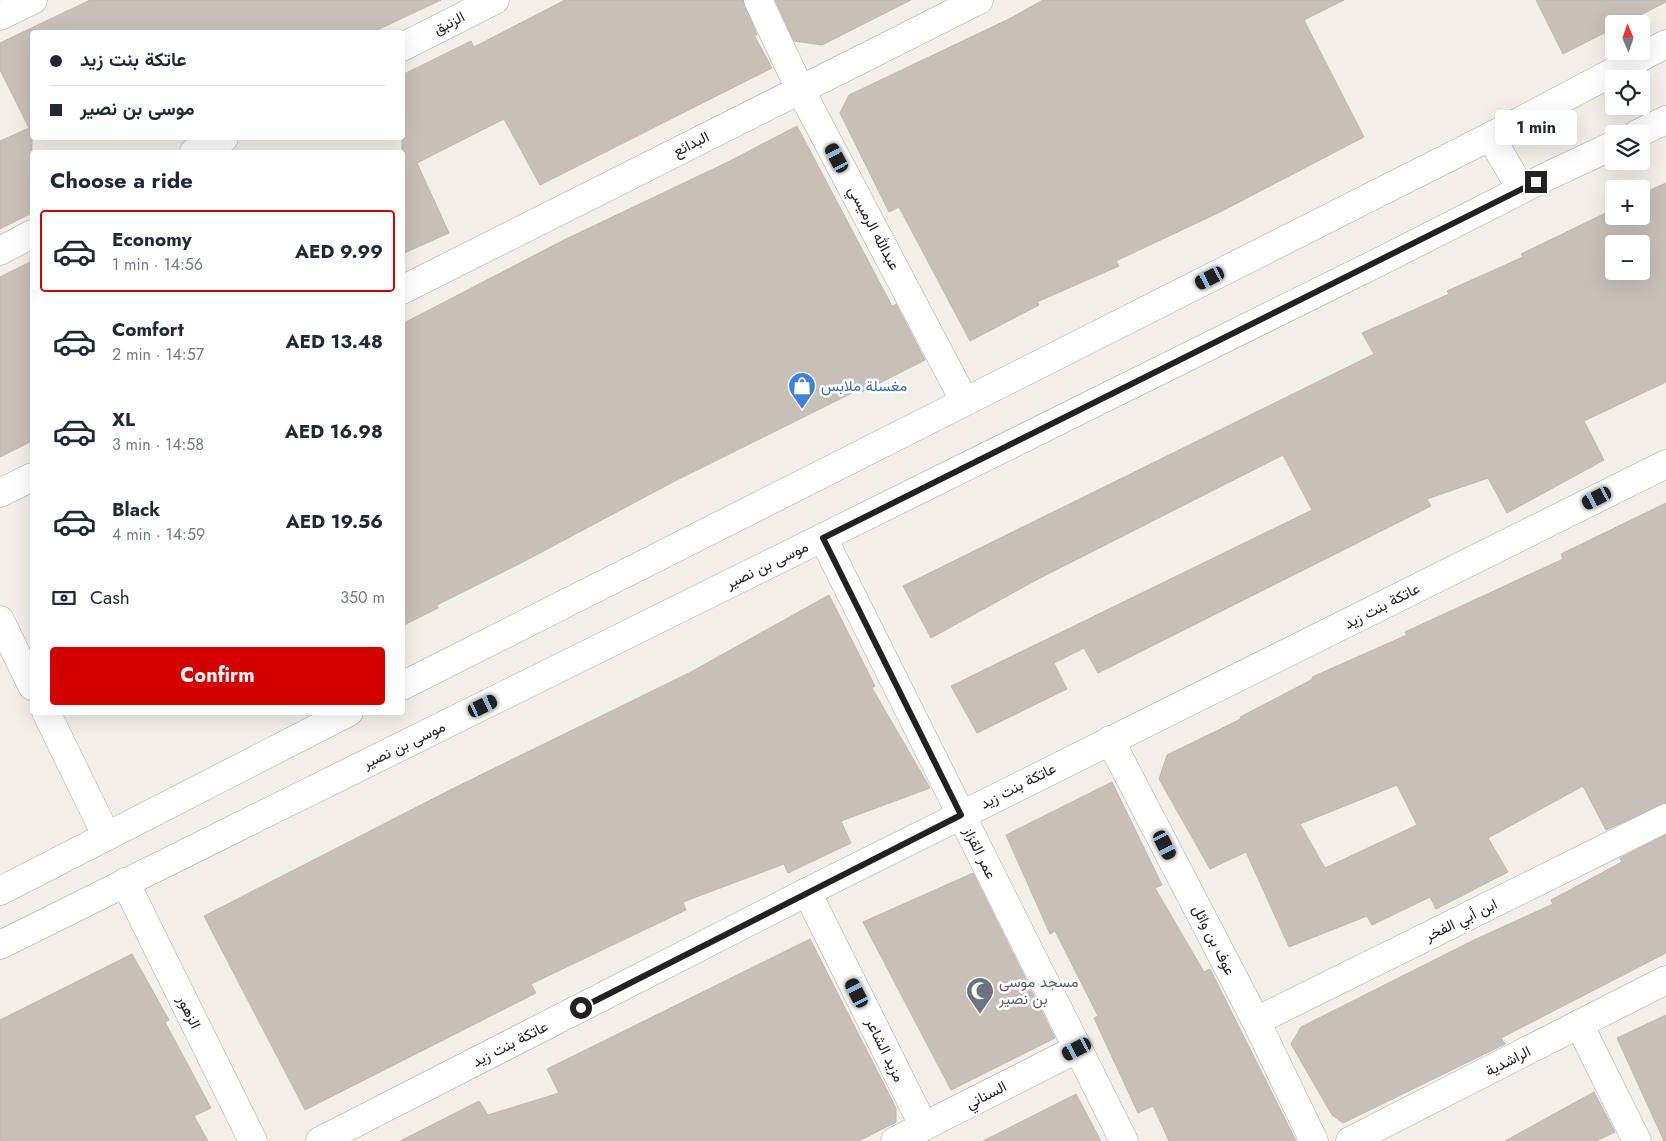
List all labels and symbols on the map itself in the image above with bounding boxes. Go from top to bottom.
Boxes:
street label: الزنبق [429,6,469,40]
north arrow [1605,15,1650,60]
callout: 1 min [1495,110,1577,144]
street label: البدائع [669,126,713,162]
car [823,141,850,175]
route end [1525,171,1547,193]
street label: عبدالله الرميسي [841,182,906,275]
car [1193,265,1226,291]
shop icon: مغسلة ملابس [787,371,817,410]
place label: مغسلة ملابس [821,375,907,397]
car [1580,485,1613,511]
street label: موسى بن نصير [721,536,812,595]
street label: عاتكة بنت زيد [1340,577,1424,634]
car [466,693,499,719]
street label: موسى بن نصير [358,716,449,775]
street label: عاتكة بنت زيد [976,757,1060,814]
street label: عمر القزاز [958,822,1002,883]
car [1151,828,1178,862]
street label: ابن أبي الفخر [1420,893,1502,949]
street label: عوف بن وائل [1187,901,1241,979]
place label: مسجد موسى بن نصير [998,971,1079,1010]
car [843,976,870,1010]
mosque icon: مسجد موسى بن نصير [965,976,995,1015]
street label: الزهور [171,991,206,1032]
route start [570,997,592,1019]
street label: مزيد الشاعر [860,1013,910,1086]
street label: عاتكة بنت زيد [468,1015,552,1072]
car [1060,1036,1093,1062]
street label: الراشدية [1481,1040,1535,1082]
street label: السناني [962,1075,1011,1116]

